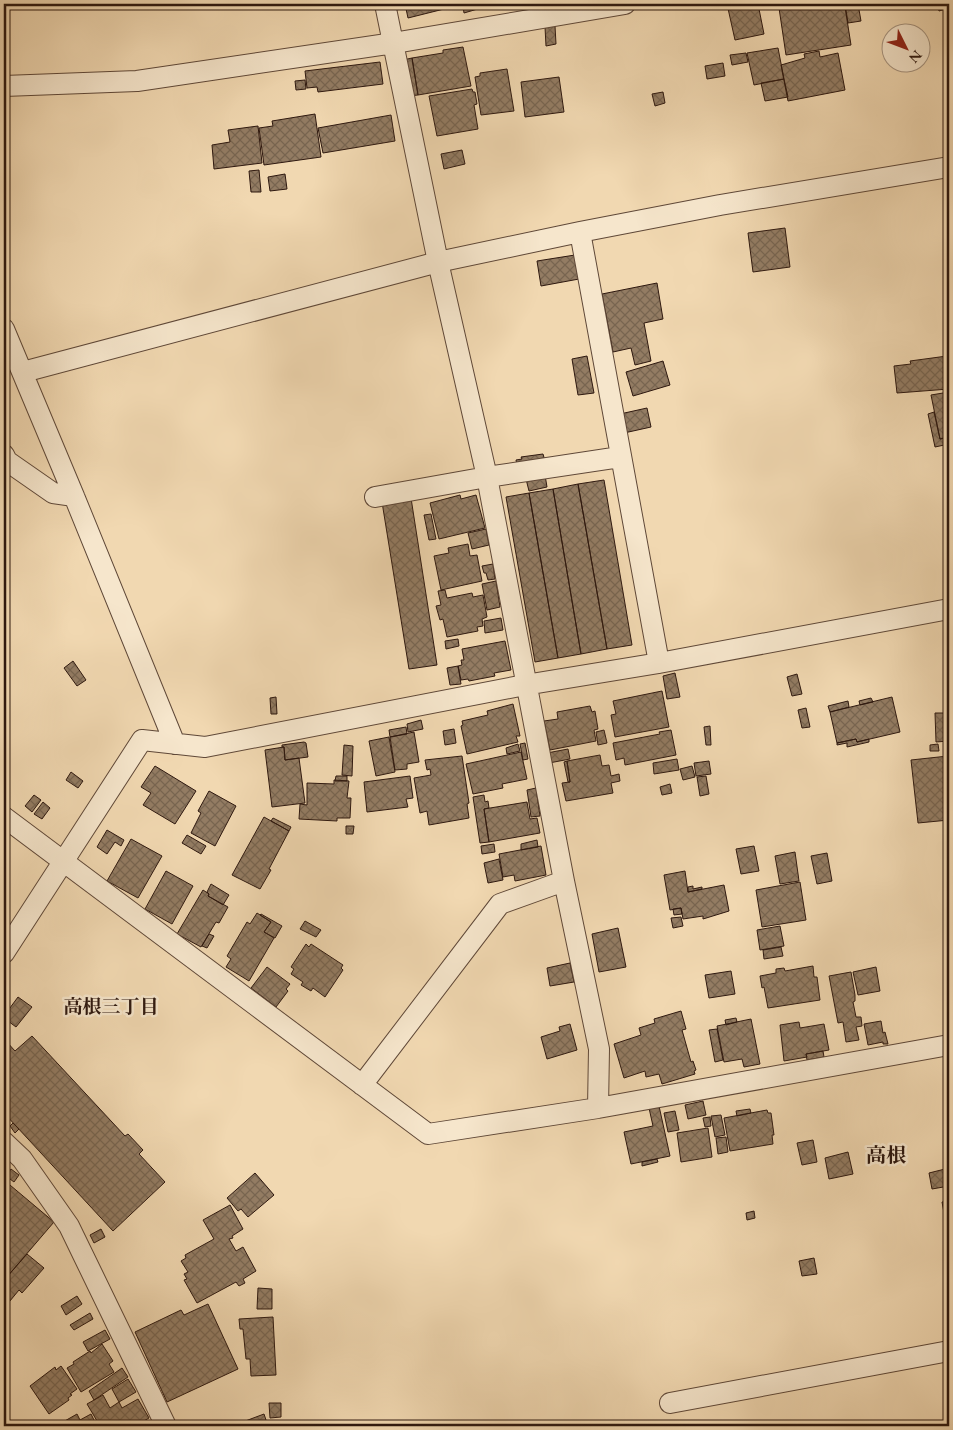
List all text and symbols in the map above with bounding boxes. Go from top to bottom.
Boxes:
north arrow [880,22,930,72]
text: N [905,46,926,67]
district label: 高根三丁目 [63,994,159,1019]
district label: 高根 [866,1142,906,1168]

